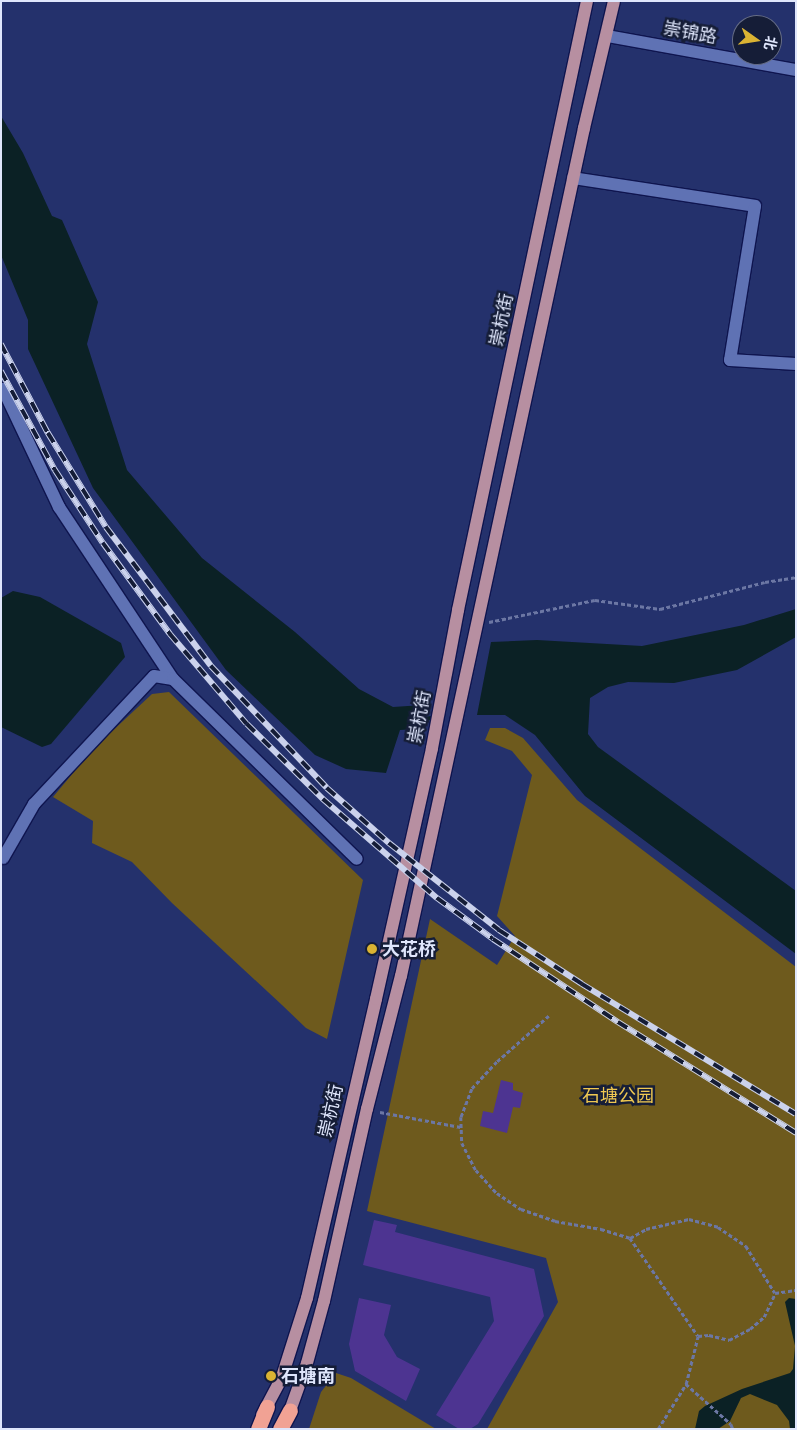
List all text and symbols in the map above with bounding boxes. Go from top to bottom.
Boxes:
north arrow [732,15,782,65]
street label: 崇锦路 [662,18,718,48]
text: 北 [760,34,781,52]
street label: 崇杭街 [486,291,518,349]
street label: 崇杭街 [404,688,436,746]
place label: 大花桥 [382,938,436,960]
marker: 大花桥 [366,943,378,955]
street label: 崇杭街 [314,1082,348,1140]
park label: 石塘公园 [582,1085,654,1107]
place label: 石塘南 [281,1365,335,1387]
marker: 石塘南 [265,1370,277,1382]

